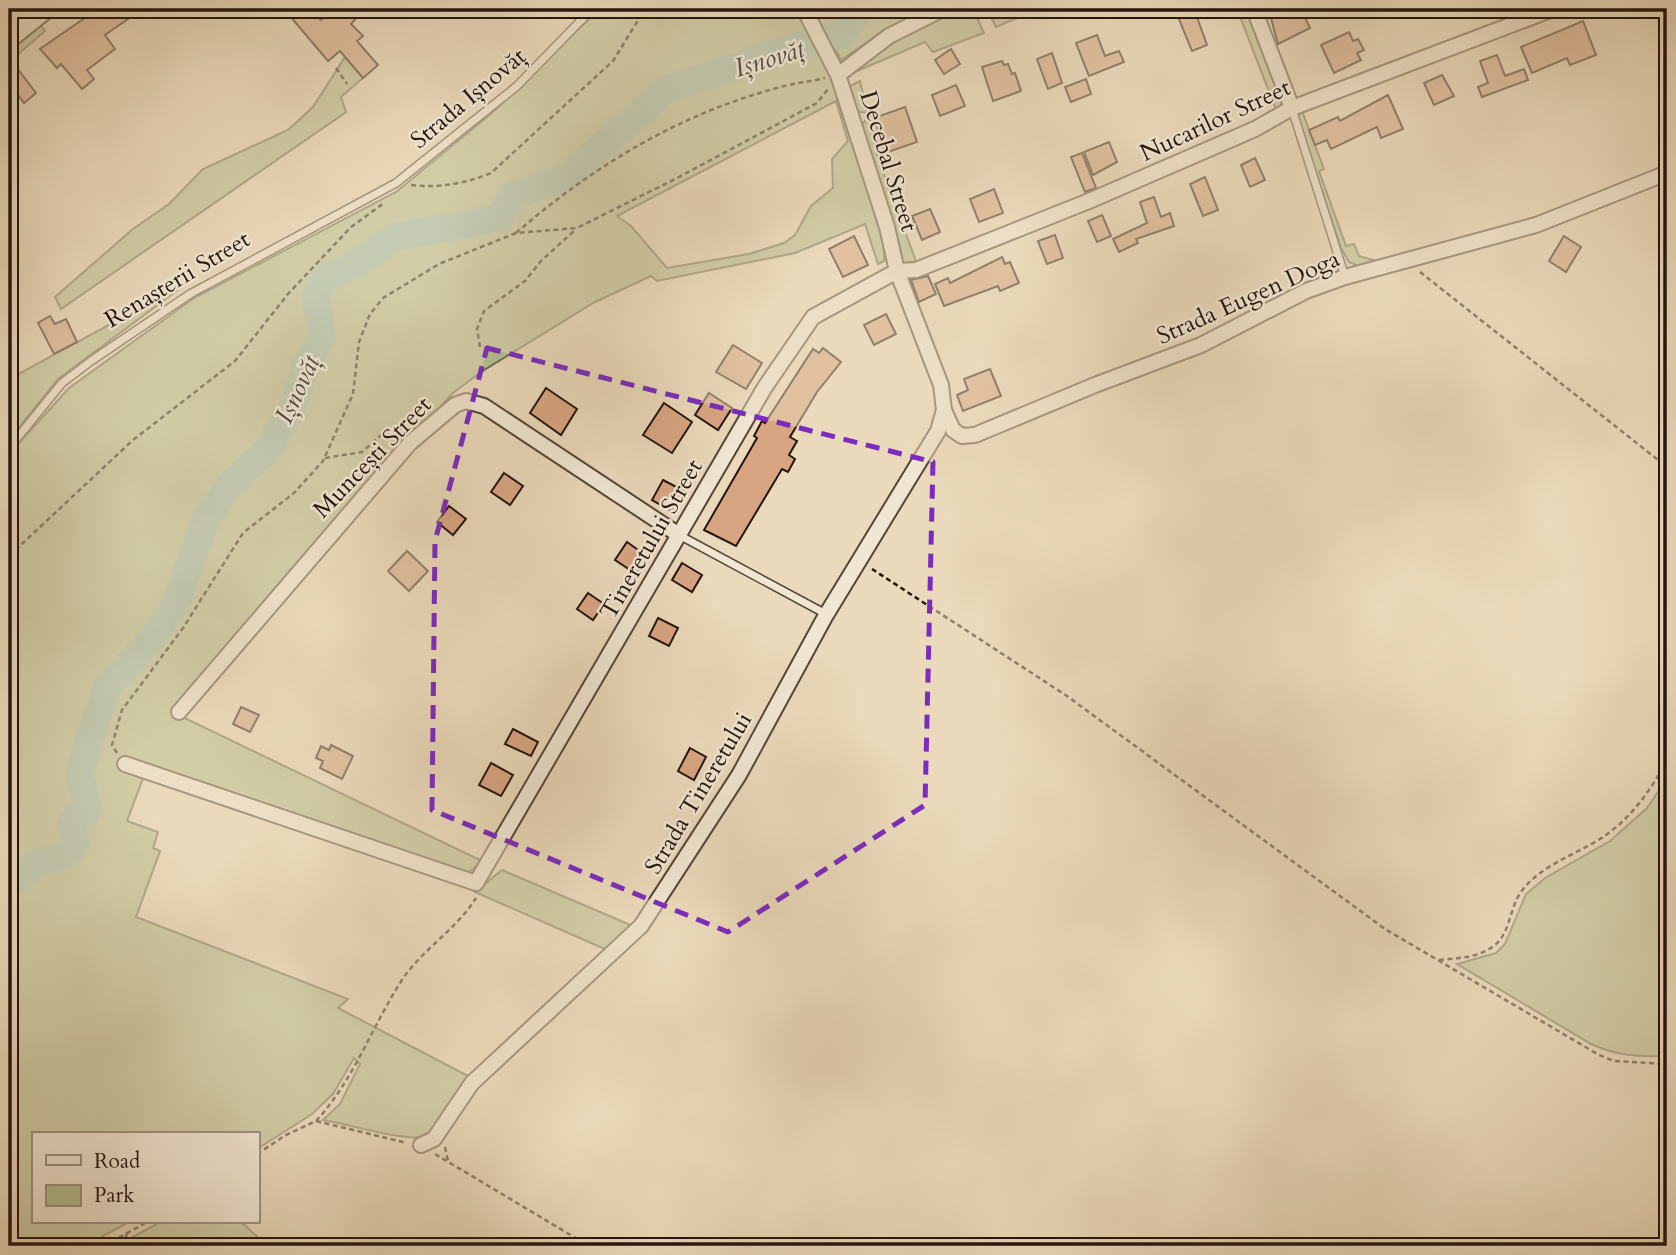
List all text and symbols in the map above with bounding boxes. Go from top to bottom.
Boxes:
water label: Ișnovăț [730,31,809,86]
street label: Strada Ișnovăț [404,40,533,156]
street label: Nucarilor Street [1135,71,1296,170]
street label: Decebal Street [851,87,926,236]
street label: Renașterii Street [98,223,257,336]
street label: Strada Eugen Doga [1151,242,1345,353]
water label: Ișnovăț [267,349,329,429]
street label: Muncești Street [306,389,439,526]
street label: Tineretului Street [592,453,711,625]
street label: Strada Tineretului [637,706,760,880]
legend [32,1132,259,1224]
text: Road [94,1147,140,1176]
text: Park [94,1181,135,1210]

